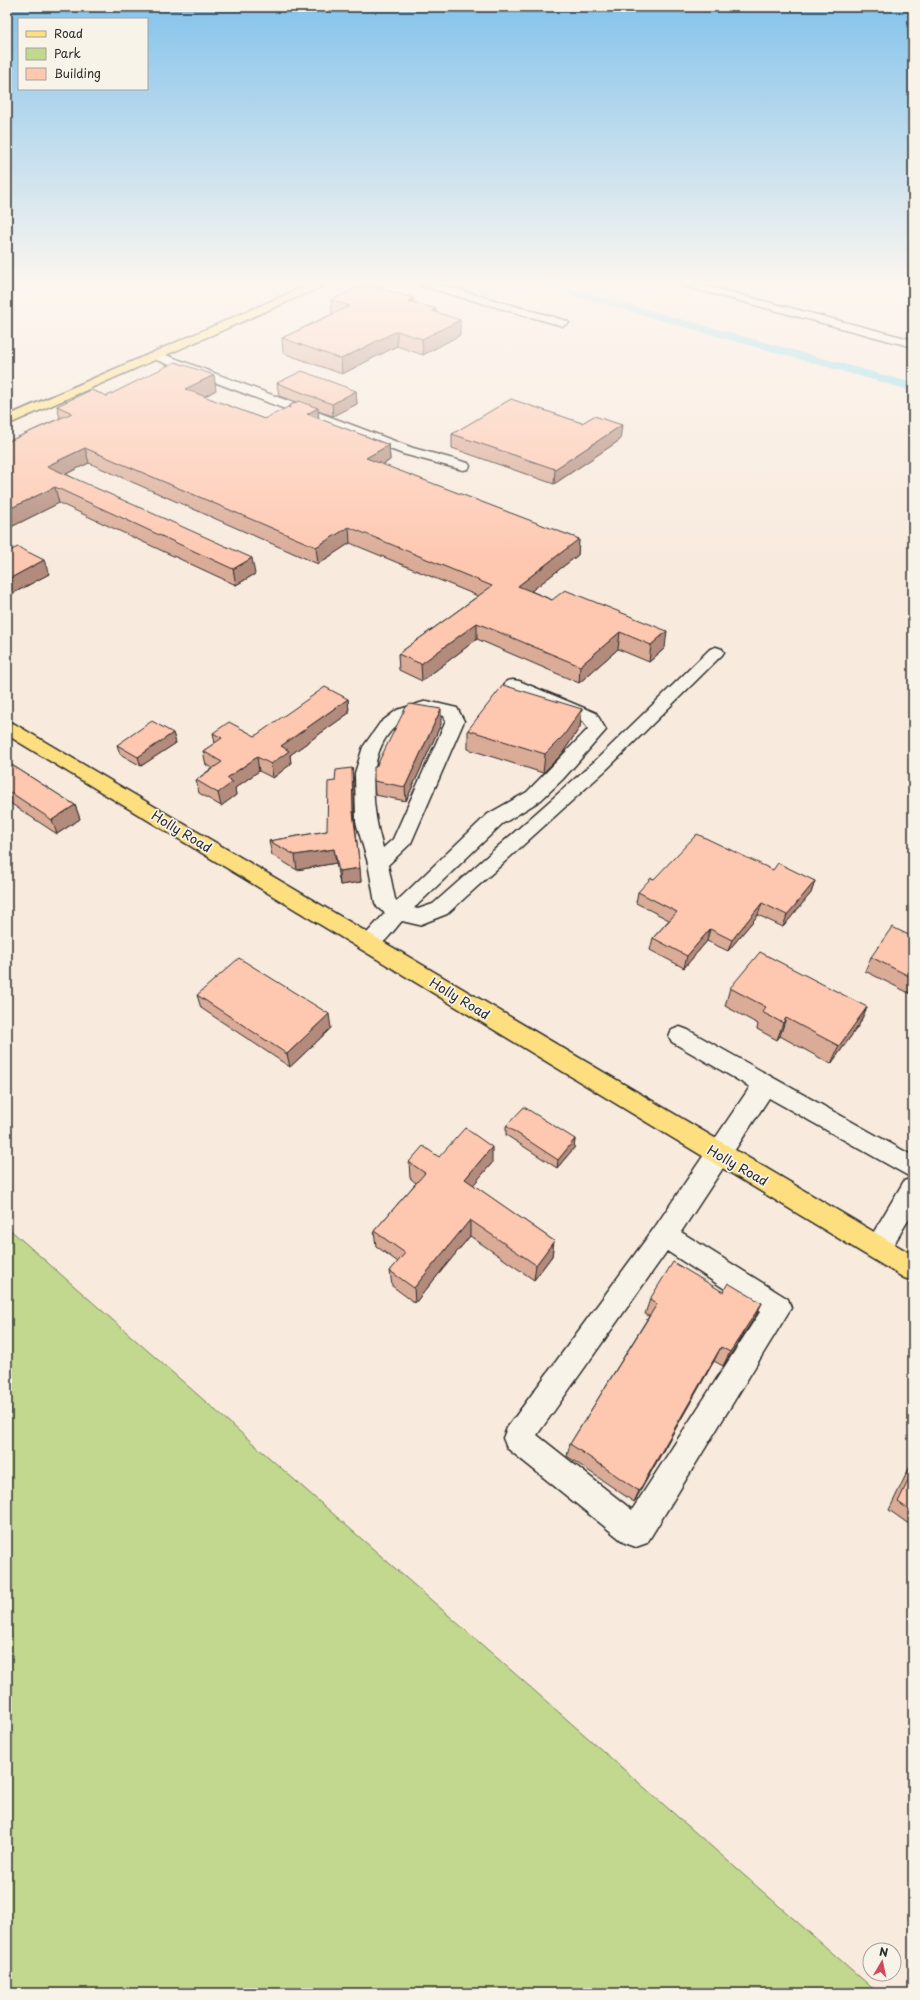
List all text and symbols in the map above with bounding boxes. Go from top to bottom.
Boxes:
legend [18,18,148,90]
text: Road [54,24,83,42]
text: Park [54,44,81,62]
text: Building [54,64,101,82]
street label: Holly Road [148,806,216,856]
street label: Holly Road [426,973,494,1023]
street label: Holly Road [704,1140,772,1190]
north arrow [862,1942,902,1982]
text: N [878,1943,890,1961]

